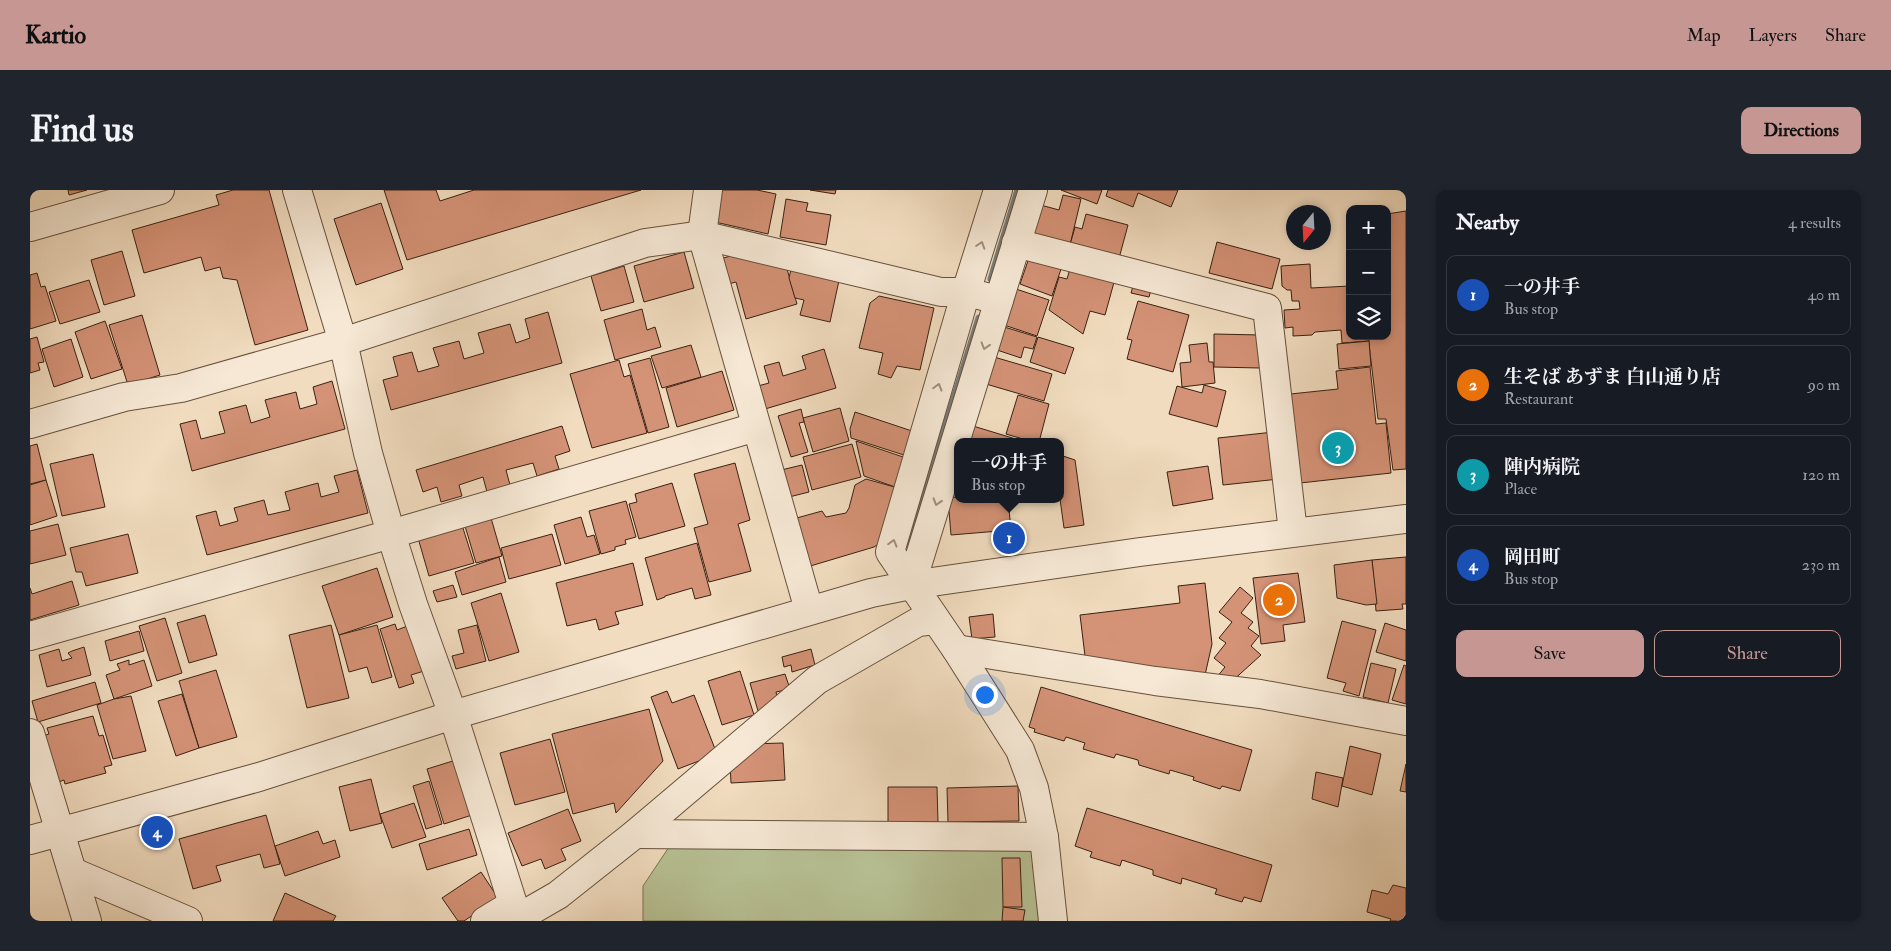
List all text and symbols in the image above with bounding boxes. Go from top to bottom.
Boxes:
text: Kartio [25,20,86,51]
text: Map [1687,24,1721,47]
text: Layers [1749,24,1797,47]
text: Share [1825,24,1866,47]
button: Directions [1741,107,1861,154]
text: Find us [30,108,134,152]
north arrow [1286,205,1331,250]
map controls [1346,205,1391,340]
button: + [1346,205,1391,250]
text: Nearby [1456,209,1519,236]
text: 4 results [1788,213,1841,233]
one-way arrow [975,242,985,250]
button: − [1346,250,1391,295]
text: 一の井手 [1504,275,1580,299]
text: 1 [1470,285,1476,305]
text: 40 m [1807,285,1840,305]
button: layers [1346,295,1391,340]
text: Bus stop [1504,299,1558,319]
one-way arrow [980,342,990,350]
text: 生そば あずま 白山通り店 [1504,365,1721,389]
text: 2 [1469,375,1477,395]
text: 90 m [1808,375,1840,395]
one-way arrow [933,383,943,391]
text: Restaurant [1504,389,1573,409]
pin: 3 [1322,429,1354,467]
popup [954,438,1064,503]
text: 一の井手 [971,451,1047,475]
text: 陣内病院 [1504,455,1580,479]
text: 3 [1470,465,1476,485]
text: 120 m [1802,465,1840,485]
text: Bus stop [971,475,1025,495]
text: Place [1504,479,1537,499]
one-way arrow [933,497,943,505]
pin: 1 [993,519,1025,557]
one-way arrow [887,539,897,547]
text: 岡田町 [1504,545,1561,569]
text: 4 [1469,555,1477,575]
text: 230 m [1802,555,1840,575]
text: Bus stop [1504,569,1558,589]
pin: 2 [1263,581,1295,619]
button: Save [1456,630,1644,677]
button: Share [1654,630,1841,677]
your location [972,682,998,708]
pin: 4 [141,813,173,851]

